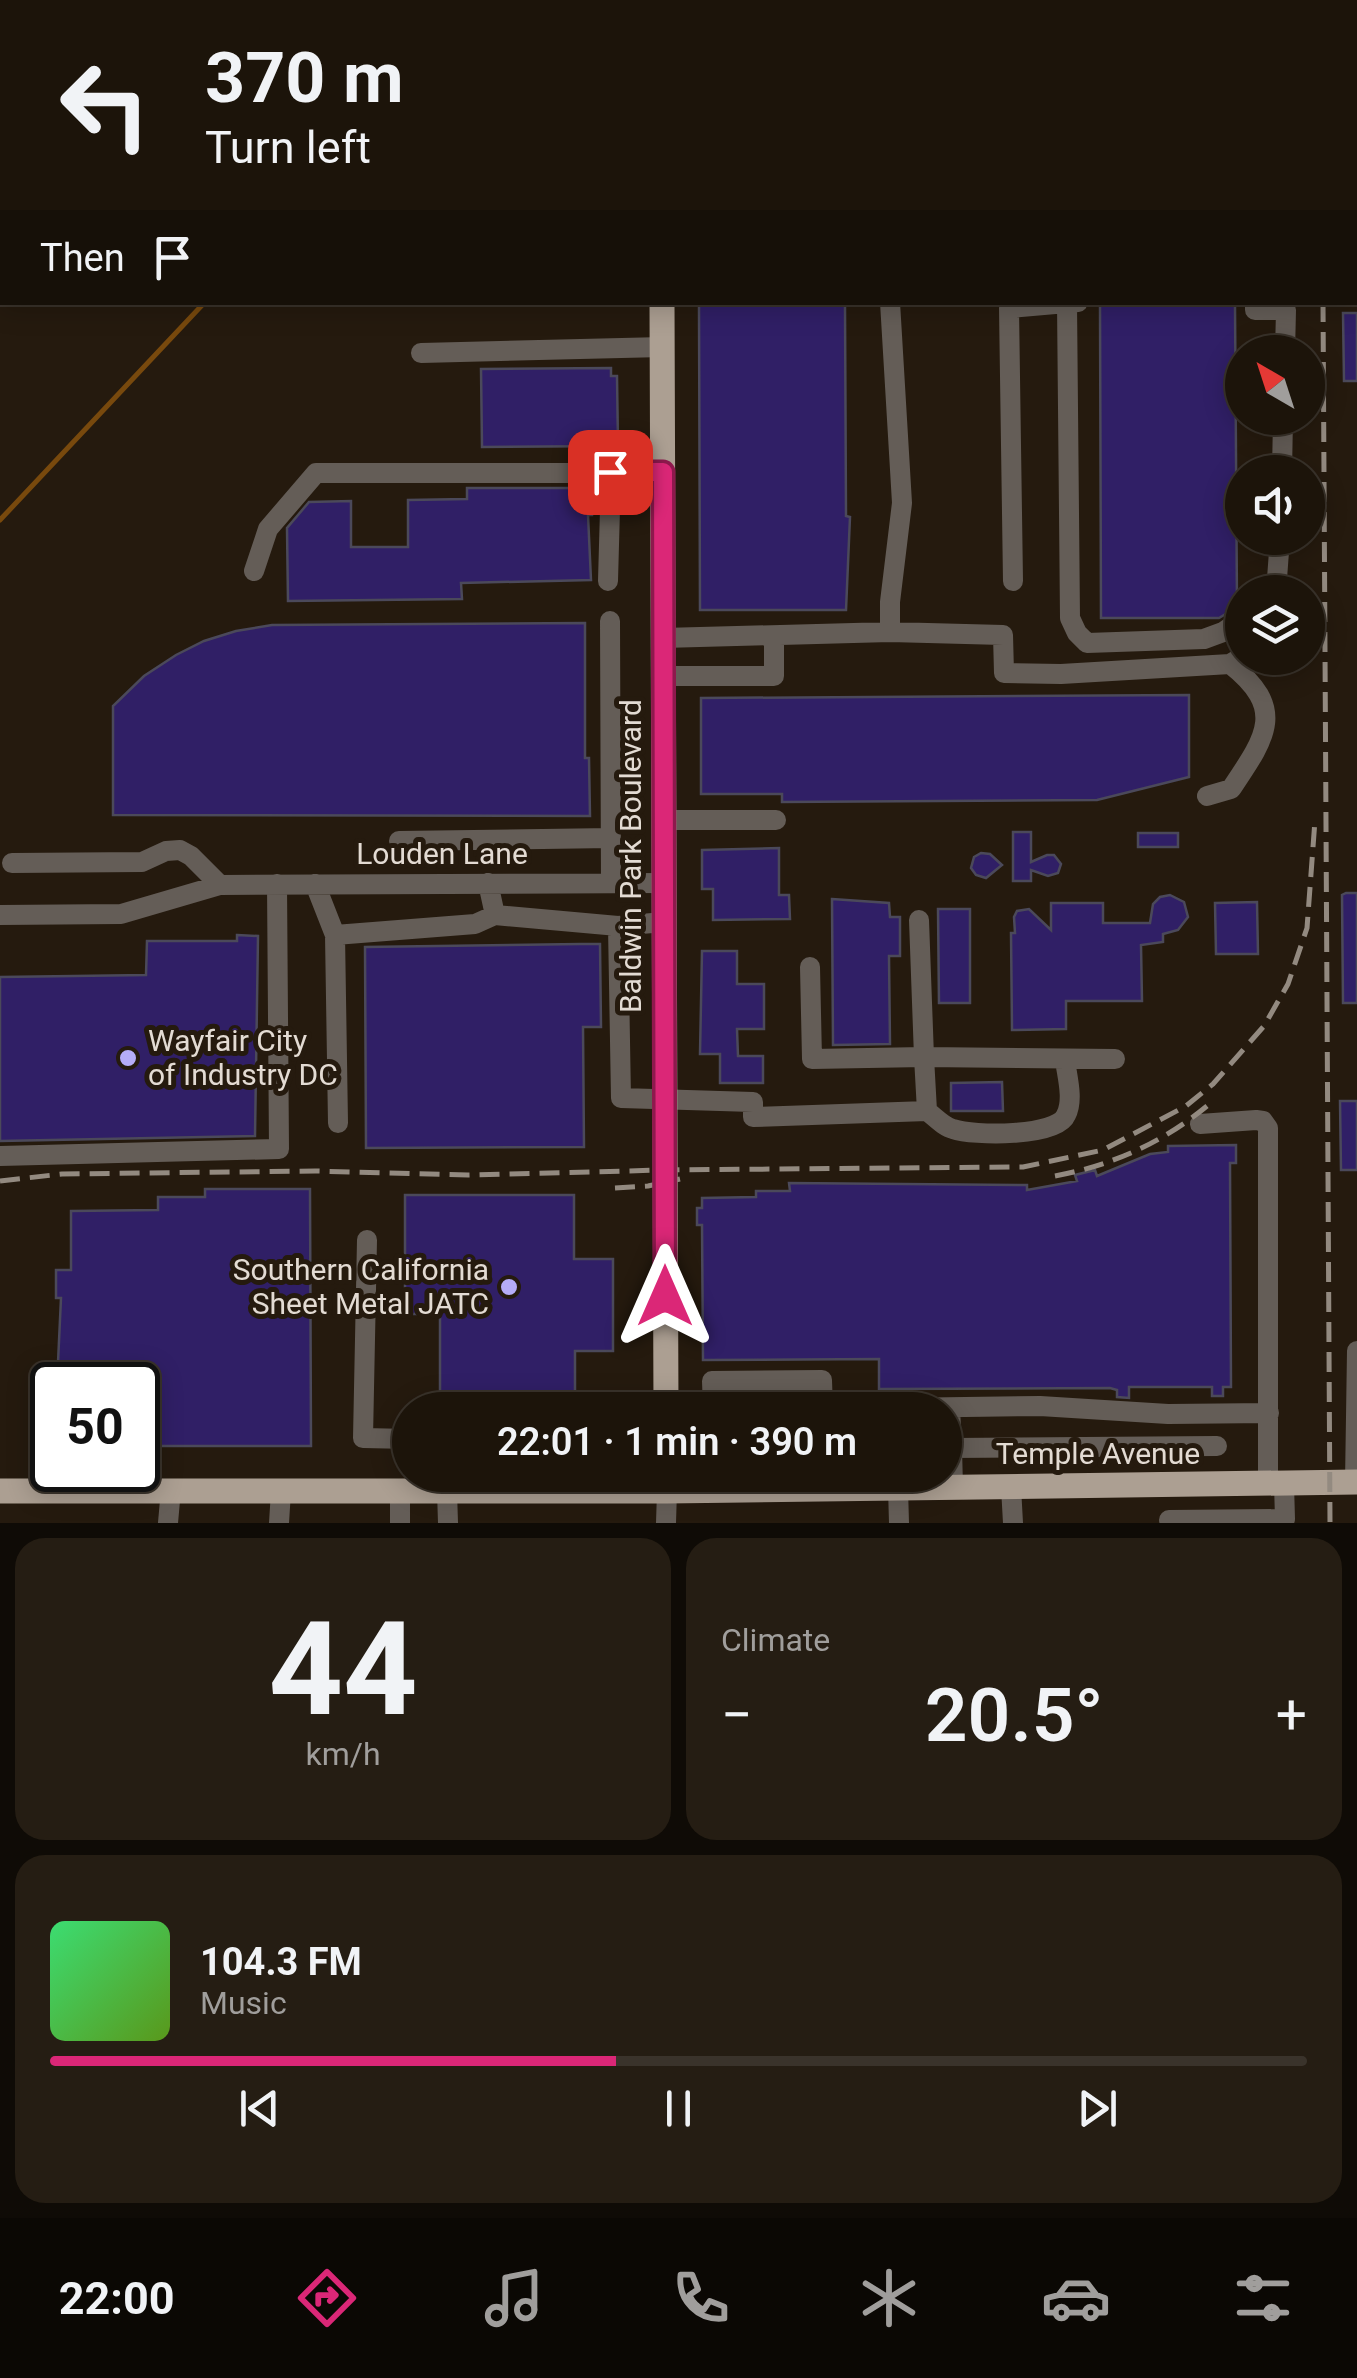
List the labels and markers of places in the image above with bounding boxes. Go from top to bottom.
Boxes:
pin [568,430,653,515]
place label: Wayfair City of Industry DC [148,1023,338,1092]
marker: Wayfair City of Industry DC [117,1047,139,1069]
place label: Southern California Sheet Metal JATC [233,1252,489,1321]
marker: Southern California Sheet Metal JATC [498,1276,520,1298]

